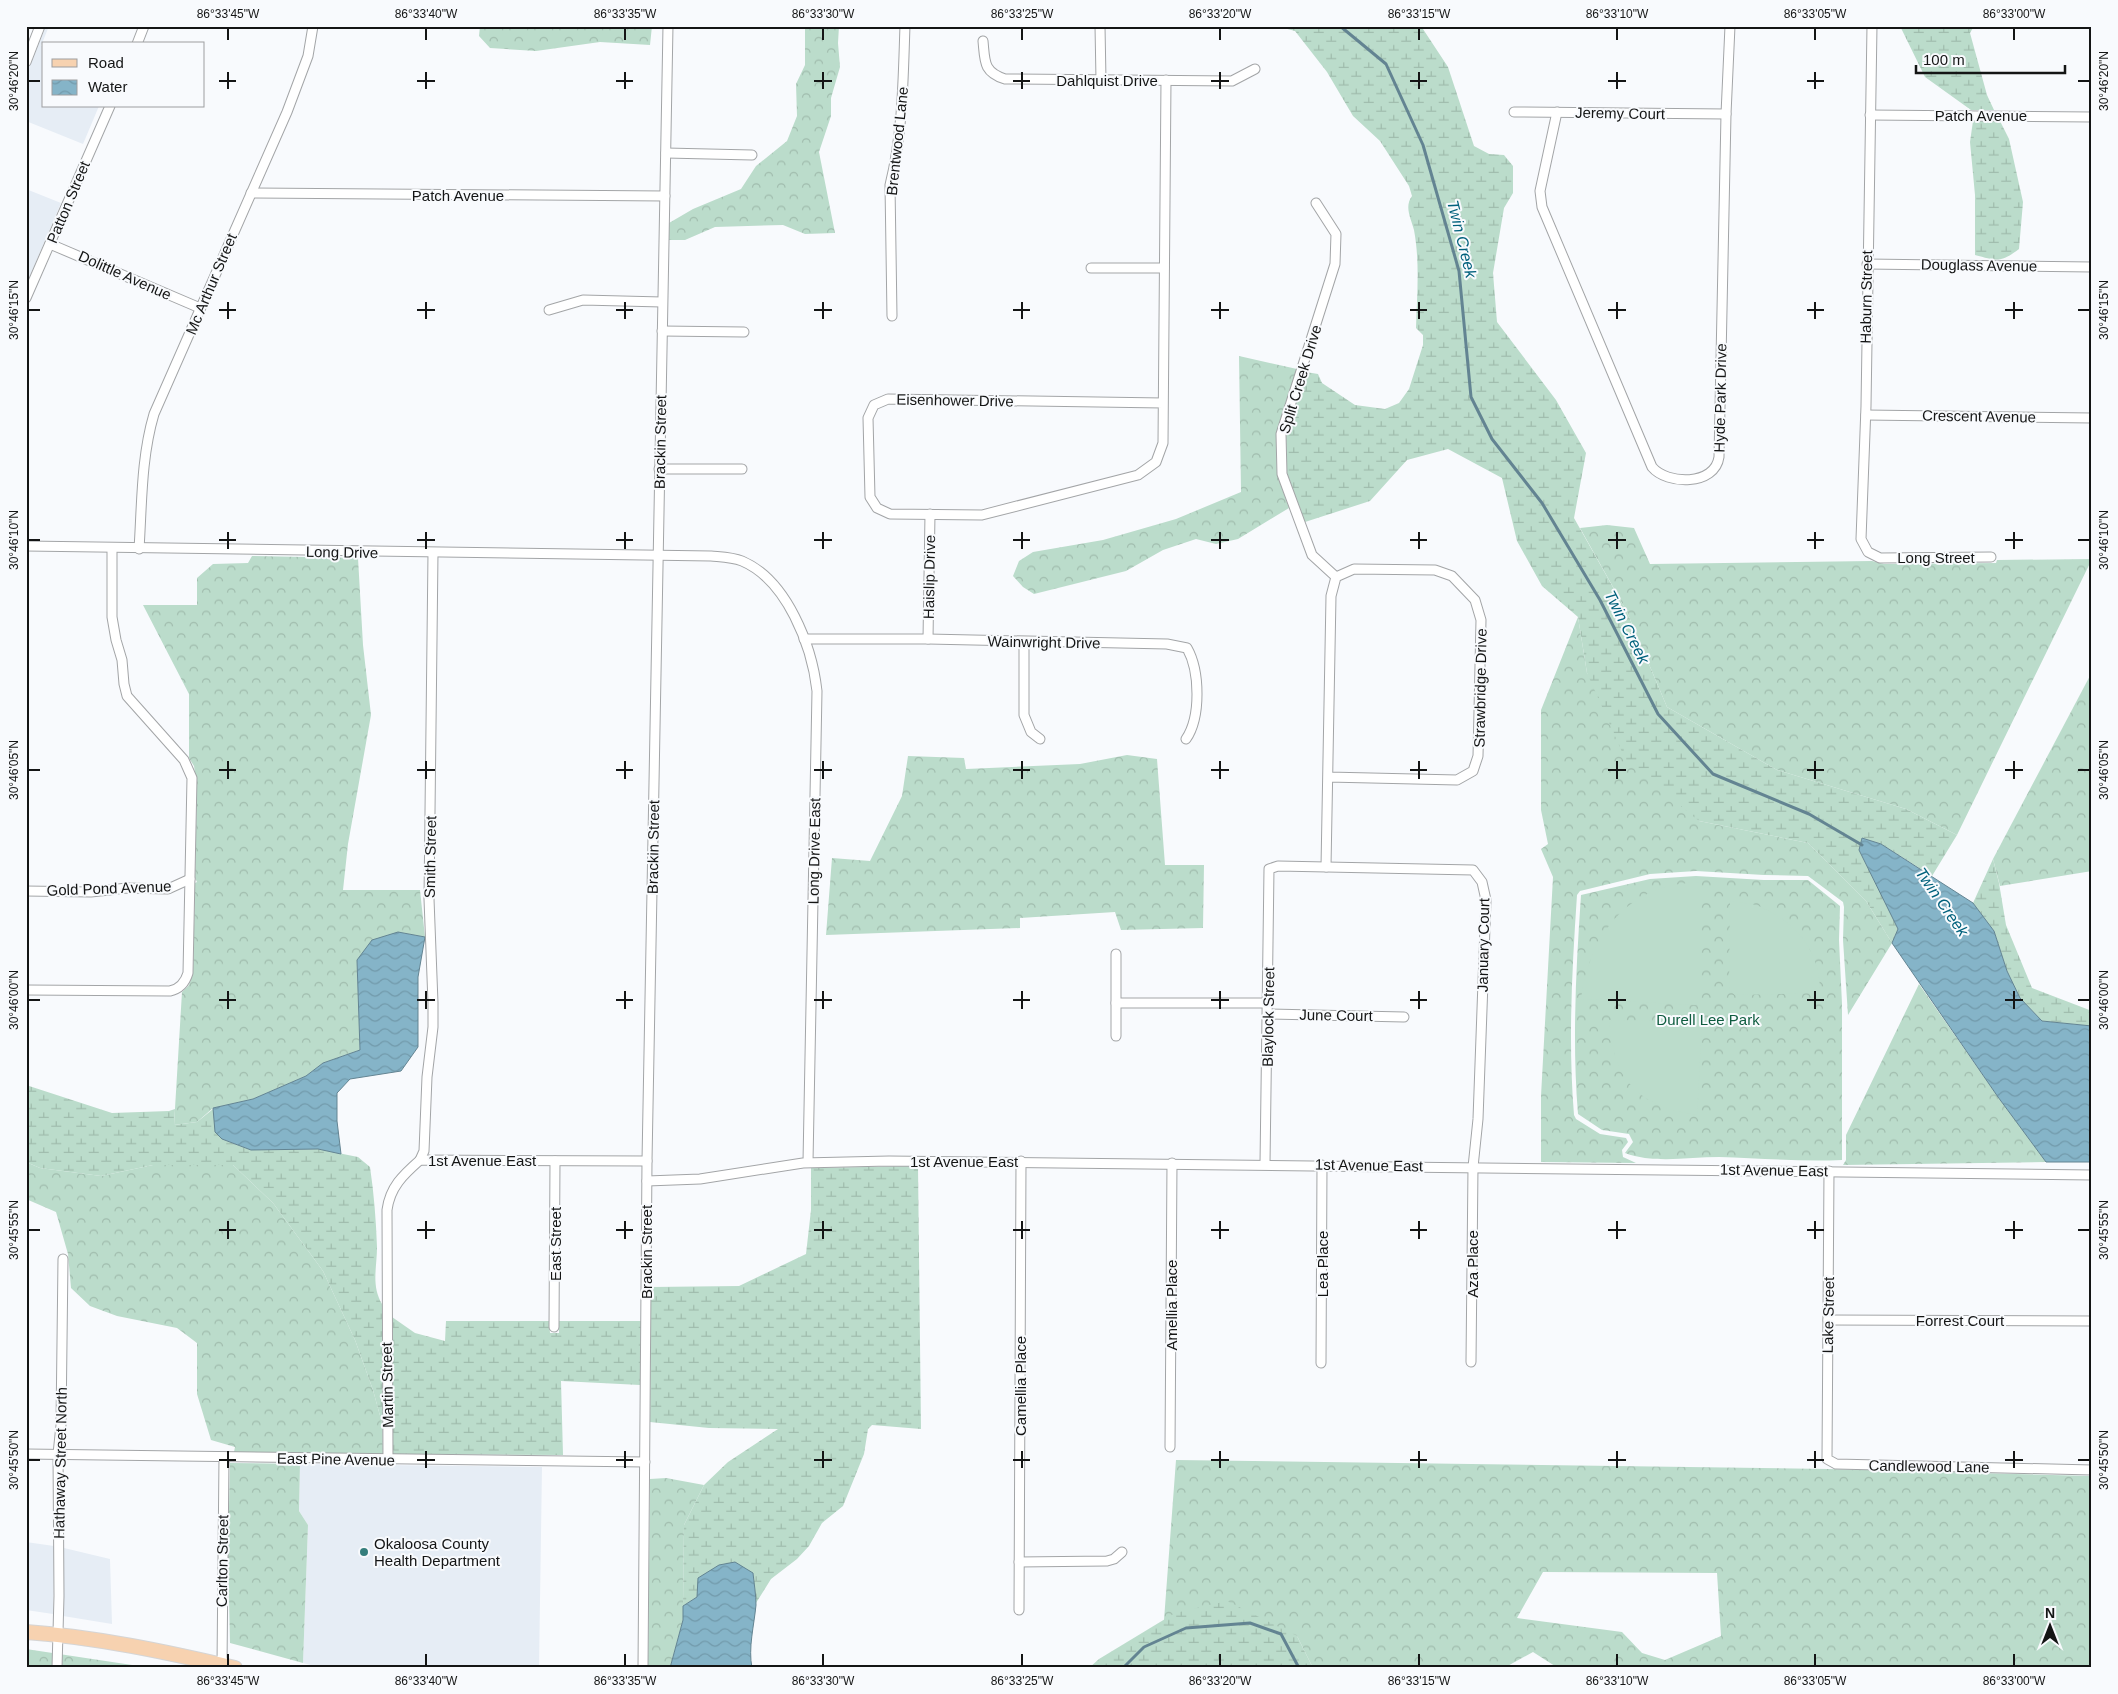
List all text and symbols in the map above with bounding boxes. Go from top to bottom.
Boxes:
text: 86°33'45"W [197,7,260,21]
text: 86°33'40"W [395,7,458,21]
text: 86°33'35"W [594,7,657,21]
text: 86°33'30"W [792,7,855,21]
text: 86°33'25"W [991,7,1054,21]
text: 86°33'20"W [1189,7,1252,21]
text: 86°33'15"W [1388,7,1451,21]
text: 86°33'10"W [1586,7,1649,21]
text: 86°33'05"W [1784,7,1847,21]
text: 86°33'00"W [1983,7,2046,21]
legend [42,42,205,108]
scale bar [1916,42,2064,74]
text: 30°46'20"N [7,51,21,111]
text: 100 m [1923,51,1965,68]
text: 30°46'20"N [2097,51,2111,111]
text: Road [88,54,124,71]
street label: Dahlquist Drive [1056,72,1158,89]
text: Water [88,78,127,95]
street label: Brentwood Lane [883,86,911,196]
street label: Jeremy Court [1575,104,1666,122]
street label: Patch Avenue [1935,107,2027,124]
street label: Patton Street [43,158,93,246]
street label: Patch Avenue [412,187,504,204]
water label: Twin Creek [1444,198,1480,281]
street label: Mc Arthur Street [182,230,240,337]
street label: Dolittle Avenue [76,247,174,303]
street label: Haburn Street [1857,249,1875,344]
street label: Douglass Avenue [1921,255,2037,275]
text: 30°46'15"N [7,280,21,340]
text: 30°46'15"N [2097,280,2111,340]
street label: Split Creek Drive [1275,323,1325,435]
street label: Hyde Park Drive [1711,343,1729,453]
street label: Eisenhower Drive [896,390,1014,410]
street label: Brackin Street [651,394,669,489]
street label: Crescent Avenue [1922,407,2036,425]
text: 30°46'10"N [7,510,21,570]
text: 30°46'10"N [2097,510,2111,570]
street label: Haislip Drive [920,535,938,619]
street label: Long Drive [306,543,378,561]
street label: Long Street [1897,549,1976,566]
water label: Twin Creek [1601,588,1653,667]
street label: Strawbridge Drive [1470,628,1490,748]
street label: Wainwright Drive [987,633,1101,651]
text: 30°46'05"N [7,740,21,800]
text: 30°46'05"N [2097,740,2111,800]
street label: Long Drive East [805,797,823,905]
street label: Brackin Street [644,799,662,894]
street label: Smith Street [421,815,439,898]
water label: Twin Creek [1912,864,1972,940]
street label: Gold Pond Avenue [46,877,172,899]
street label: January Court [1474,897,1492,992]
street label: Blaylock Street [1259,966,1277,1067]
text: 30°46'00"N [7,970,21,1030]
text: 30°46'00"N [2097,970,2111,1030]
street label: June Court [1299,1006,1374,1024]
park label: Durell Lee Park [1656,1011,1760,1028]
street label: 1st Avenue East [428,1152,537,1169]
street label: 1st Avenue East [910,1153,1019,1170]
street label: 1st Avenue East [1315,1156,1424,1174]
street label: 1st Avenue East [1720,1161,1829,1179]
text: 30°45'55"N [7,1200,21,1260]
text: 30°45'55"N [2097,1200,2111,1260]
street label: Brackin Street [638,1204,655,1299]
street label: East Street [547,1206,564,1281]
street label: Aza Place [1464,1230,1481,1298]
street label: Lea Place [1314,1231,1331,1297]
street label: Amellia Place [1163,1260,1180,1350]
street label: Lake Street [1819,1276,1837,1354]
street label: Forrest Court [1916,1312,2005,1329]
street label: Camellia Place [1012,1336,1029,1436]
street label: Martin Street [378,1341,396,1428]
street label: Hathaway Street North [50,1387,70,1539]
text: 30°45'50"N [7,1430,21,1490]
text: 30°45'50"N [2097,1430,2111,1490]
street label: East Pine Avenue [277,1449,395,1469]
street label: Candlewood Lane [1868,1456,1990,1476]
street label: Carlton Street [213,1514,231,1607]
place label: Okaloosa County Health Department [374,1535,501,1569]
marker: Okaloosa County Health Department [358,1546,370,1558]
north arrow [2026,1602,2076,1652]
text: N [2045,1605,2055,1621]
text: 86°33'45"W [197,1674,260,1688]
text: 86°33'40"W [395,1674,458,1688]
text: 86°33'35"W [594,1674,657,1688]
text: 86°33'30"W [792,1674,855,1688]
text: 86°33'25"W [991,1674,1054,1688]
text: 86°33'20"W [1189,1674,1252,1688]
text: 86°33'15"W [1388,1674,1451,1688]
text: 86°33'10"W [1586,1674,1649,1688]
text: 86°33'05"W [1784,1674,1847,1688]
text: 86°33'00"W [1983,1674,2046,1688]

